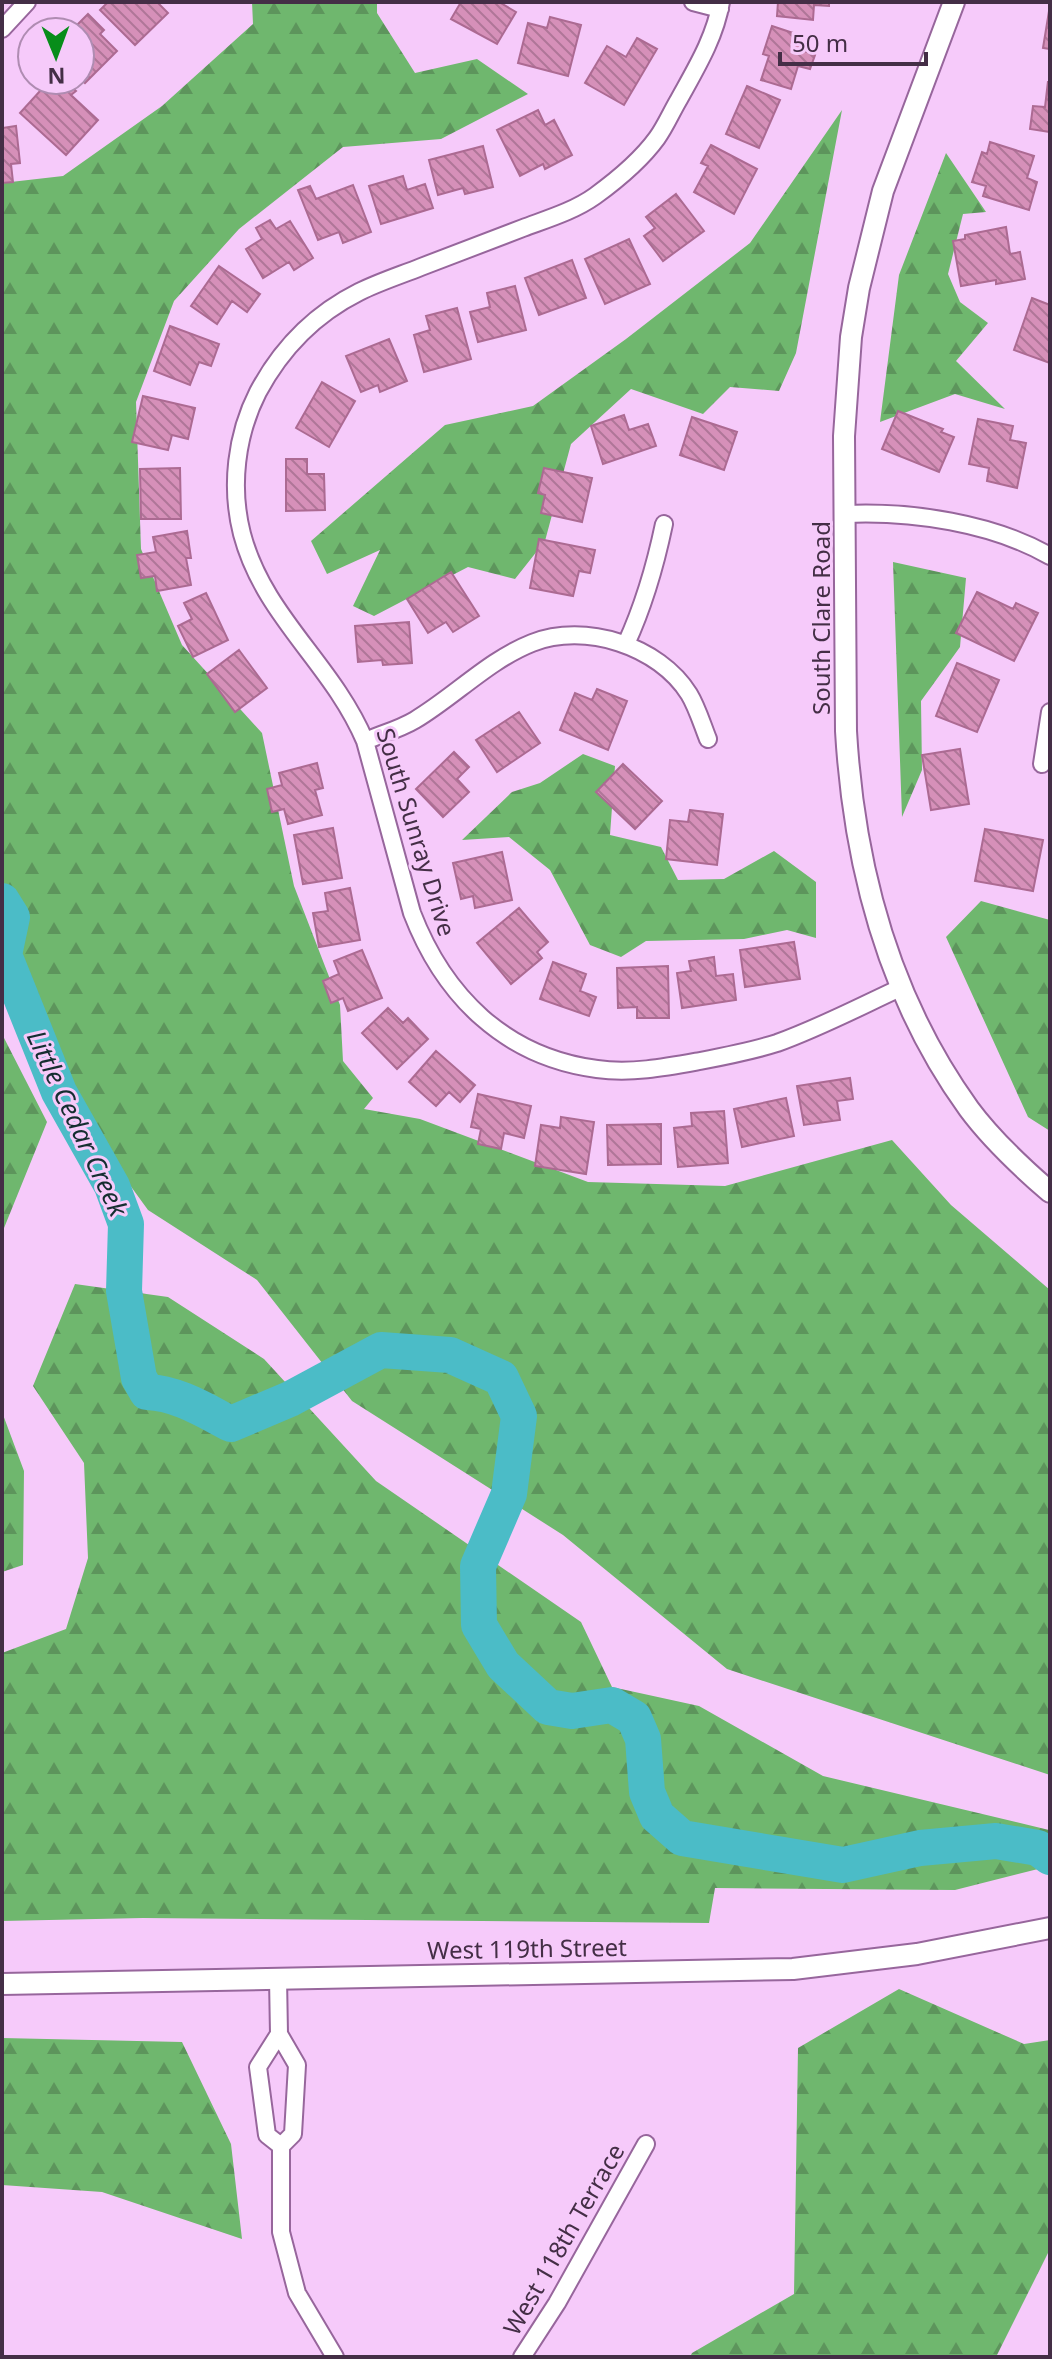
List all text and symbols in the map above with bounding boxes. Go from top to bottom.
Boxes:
north arrow [16,16,96,96]
scale bar [780,16,926,66]
text: 50 m [792,26,848,59]
text: N [47,62,66,92]
street label: South Clare Road [804,521,837,715]
street label: South Sunray Drive [370,724,464,940]
water label: Little Cedar Creek [19,1024,137,1223]
street label: West 119th Street [427,1930,627,1966]
street label: West 118th Terrace [495,2137,631,2341]

